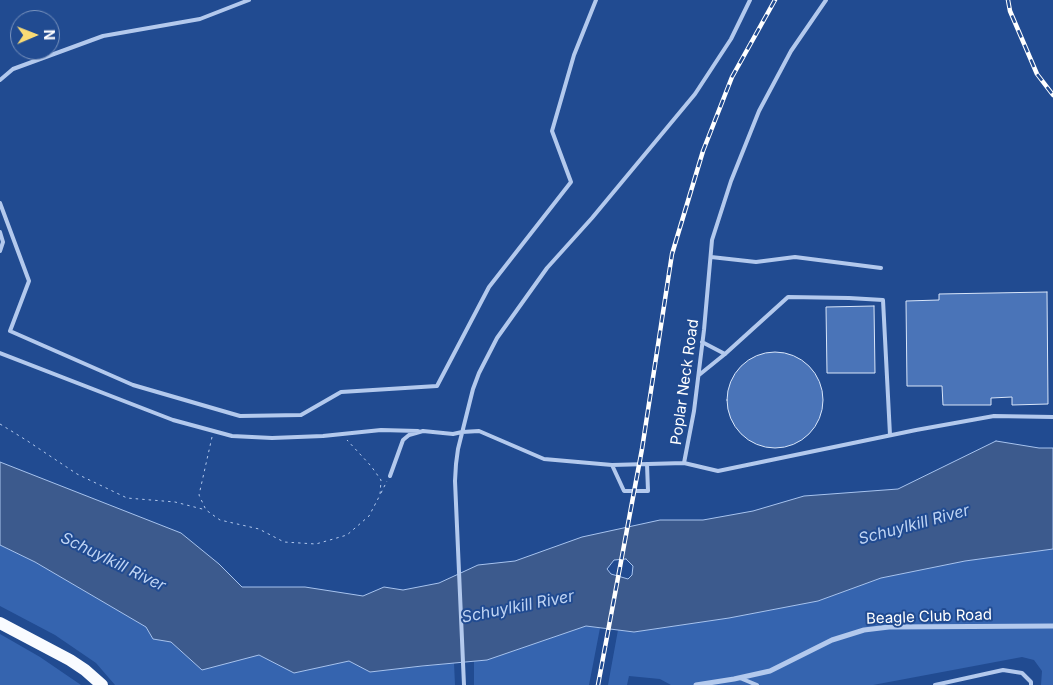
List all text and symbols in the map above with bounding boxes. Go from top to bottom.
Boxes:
north arrow [10,10,60,60]
text: N [41,29,58,40]
street label: Poplar Neck Road [667,318,703,446]
water label: Schuylkill River [856,501,972,549]
water label: Schuylkill River [57,528,169,596]
water label: Schuylkill River [460,587,576,627]
street label: Beagle Club Road [866,606,992,628]

